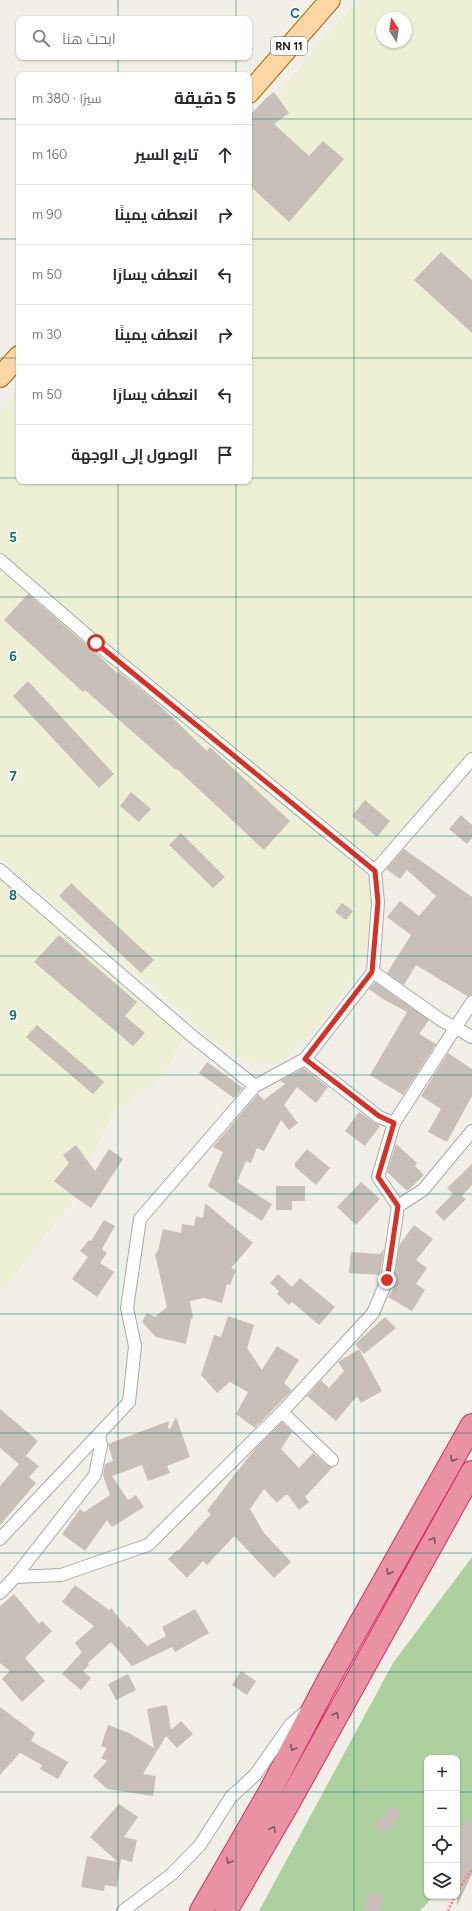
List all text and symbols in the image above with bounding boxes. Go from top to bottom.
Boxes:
text: C [290,6,300,21]
north arrow [376,12,412,48]
search box [16,16,252,60]
icon: search [30,27,52,49]
text: ابحث هنا [62,30,116,48]
road number: RN 11 [271,37,307,55]
text: 5 دقيقة [174,88,236,108]
text: سيرًا · 380 m [32,91,101,106]
icon: ahead [214,144,236,166]
text: تابع السير [135,146,198,164]
text: 160 m [32,147,67,162]
icon: right [214,204,236,226]
text: انعطف يمينًا [114,206,198,224]
text: 90 m [32,207,62,222]
icon: left [214,264,236,286]
text: انعطف يسارًا [113,266,198,284]
text: 50 m [32,267,62,282]
icon: right [214,324,236,346]
text: انعطف يمينًا [114,326,198,344]
text: 30 m [32,327,62,342]
icon: left [214,384,236,406]
text: انعطف يسارًا [113,386,198,404]
text: 50 m [32,387,62,402]
icon: arrive [214,444,236,466]
text: الوصول إلى الوجهة [71,446,198,464]
text: 5 [9,530,17,545]
route start [87,634,105,652]
text: 6 [9,649,17,664]
text: 7 [9,769,17,784]
text: 8 [9,888,17,903]
text: 9 [9,1008,17,1023]
route end [378,1271,396,1289]
one-way arrow [450,1455,457,1462]
one-way arrow [429,1537,436,1544]
one-way arrow [386,1568,393,1575]
one-way arrow [331,1712,339,1719]
one-way arrow [290,1744,298,1751]
map controls [424,1755,460,1899]
button: + [424,1755,460,1791]
button: − [424,1791,460,1827]
one-way arrow [269,1826,276,1833]
button: locate [424,1827,460,1863]
one-way arrow [226,1857,234,1864]
button: layers [424,1863,460,1899]

